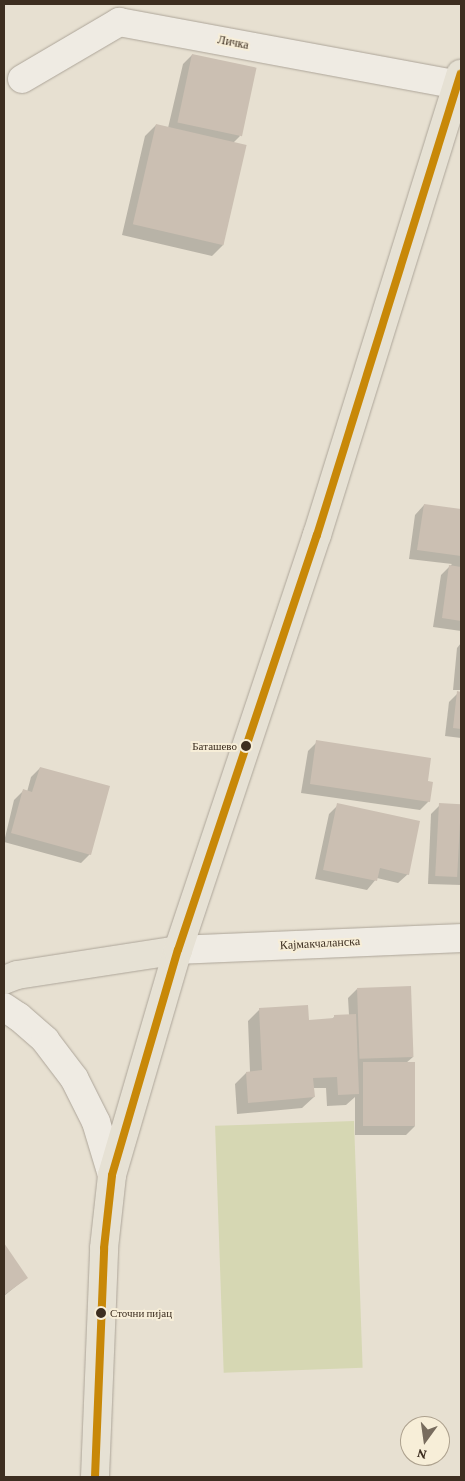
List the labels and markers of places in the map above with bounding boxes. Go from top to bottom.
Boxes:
place label: Баташево [192,739,237,753]
marker: Баташево [241,741,251,751]
place label: Сточни пијац [110,1306,172,1320]
marker: Сточни пијац [96,1308,106,1318]

